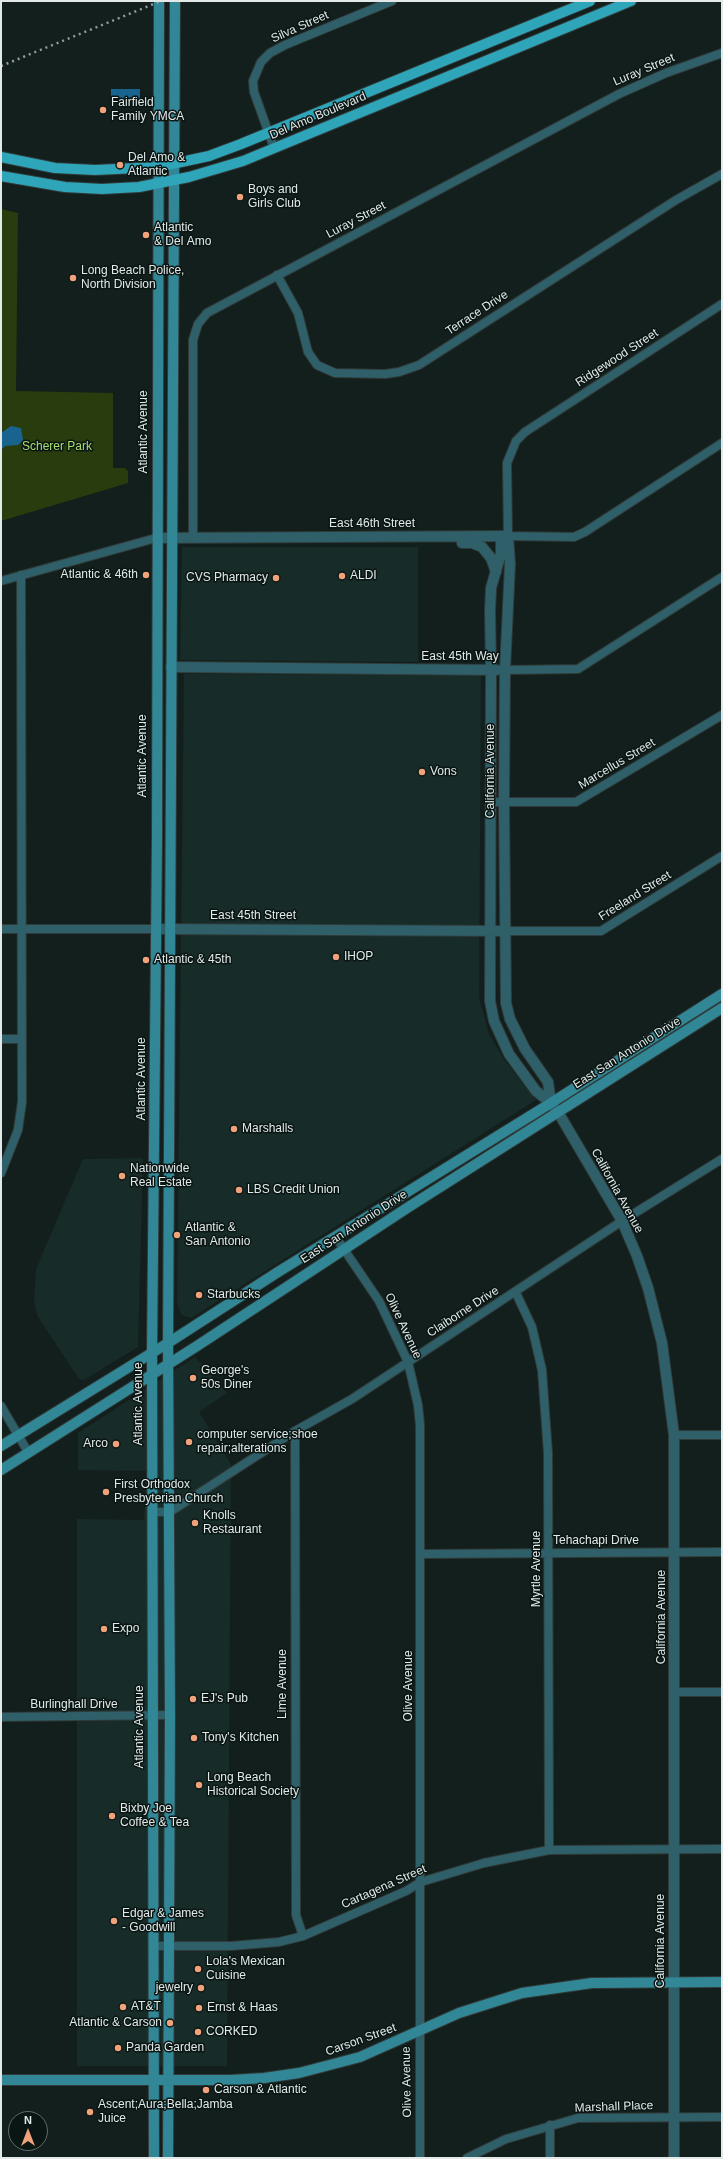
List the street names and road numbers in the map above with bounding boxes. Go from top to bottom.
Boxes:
street label: Silva Street [269,8,331,46]
street label: Luray Street [611,51,677,89]
street label: Del Amo Boulevard [268,89,368,143]
street label: Luray Street [324,198,388,242]
street label: Terrace Drive [443,288,511,338]
street label: Ridgewood Street [573,326,661,390]
street label: Atlantic Avenue [137,390,151,474]
street label: East 46th Street [329,517,415,531]
street label: East 45th Way [421,650,499,664]
street label: Atlantic Avenue [136,714,150,798]
street label: California Avenue [484,724,498,818]
street label: Marcellus Street [576,736,658,792]
street label: Freeland Street [596,868,674,924]
street label: East 45th Street [210,909,296,923]
street label: East San Antonio Drive [571,1014,683,1092]
street label: Atlantic Avenue [135,1037,149,1121]
street label: California Avenue [588,1146,646,1236]
street label: East San Antonio Drive [298,1187,410,1267]
street label: Claiborne Drive [424,1283,502,1341]
street label: Olive Avenue [381,1291,425,1361]
street label: Atlantic Avenue [132,1362,146,1446]
street label: Myrtle Avenue [530,1531,544,1607]
street label: Tehachapi Drive [553,1534,639,1548]
street label: California Avenue [655,1570,669,1664]
street label: Lime Avenue [276,1649,290,1719]
street label: Olive Avenue [402,1650,416,1722]
street label: Atlantic Avenue [133,1685,147,1769]
street label: Burlinghall Drive [30,1698,118,1712]
street label: Cartagena Street [339,1862,429,1912]
street label: California Avenue [654,1894,668,1988]
street label: Carson Street [324,2021,398,2059]
street label: Olive Avenue [399,2046,415,2118]
street label: Marshall Place [574,2098,654,2116]

